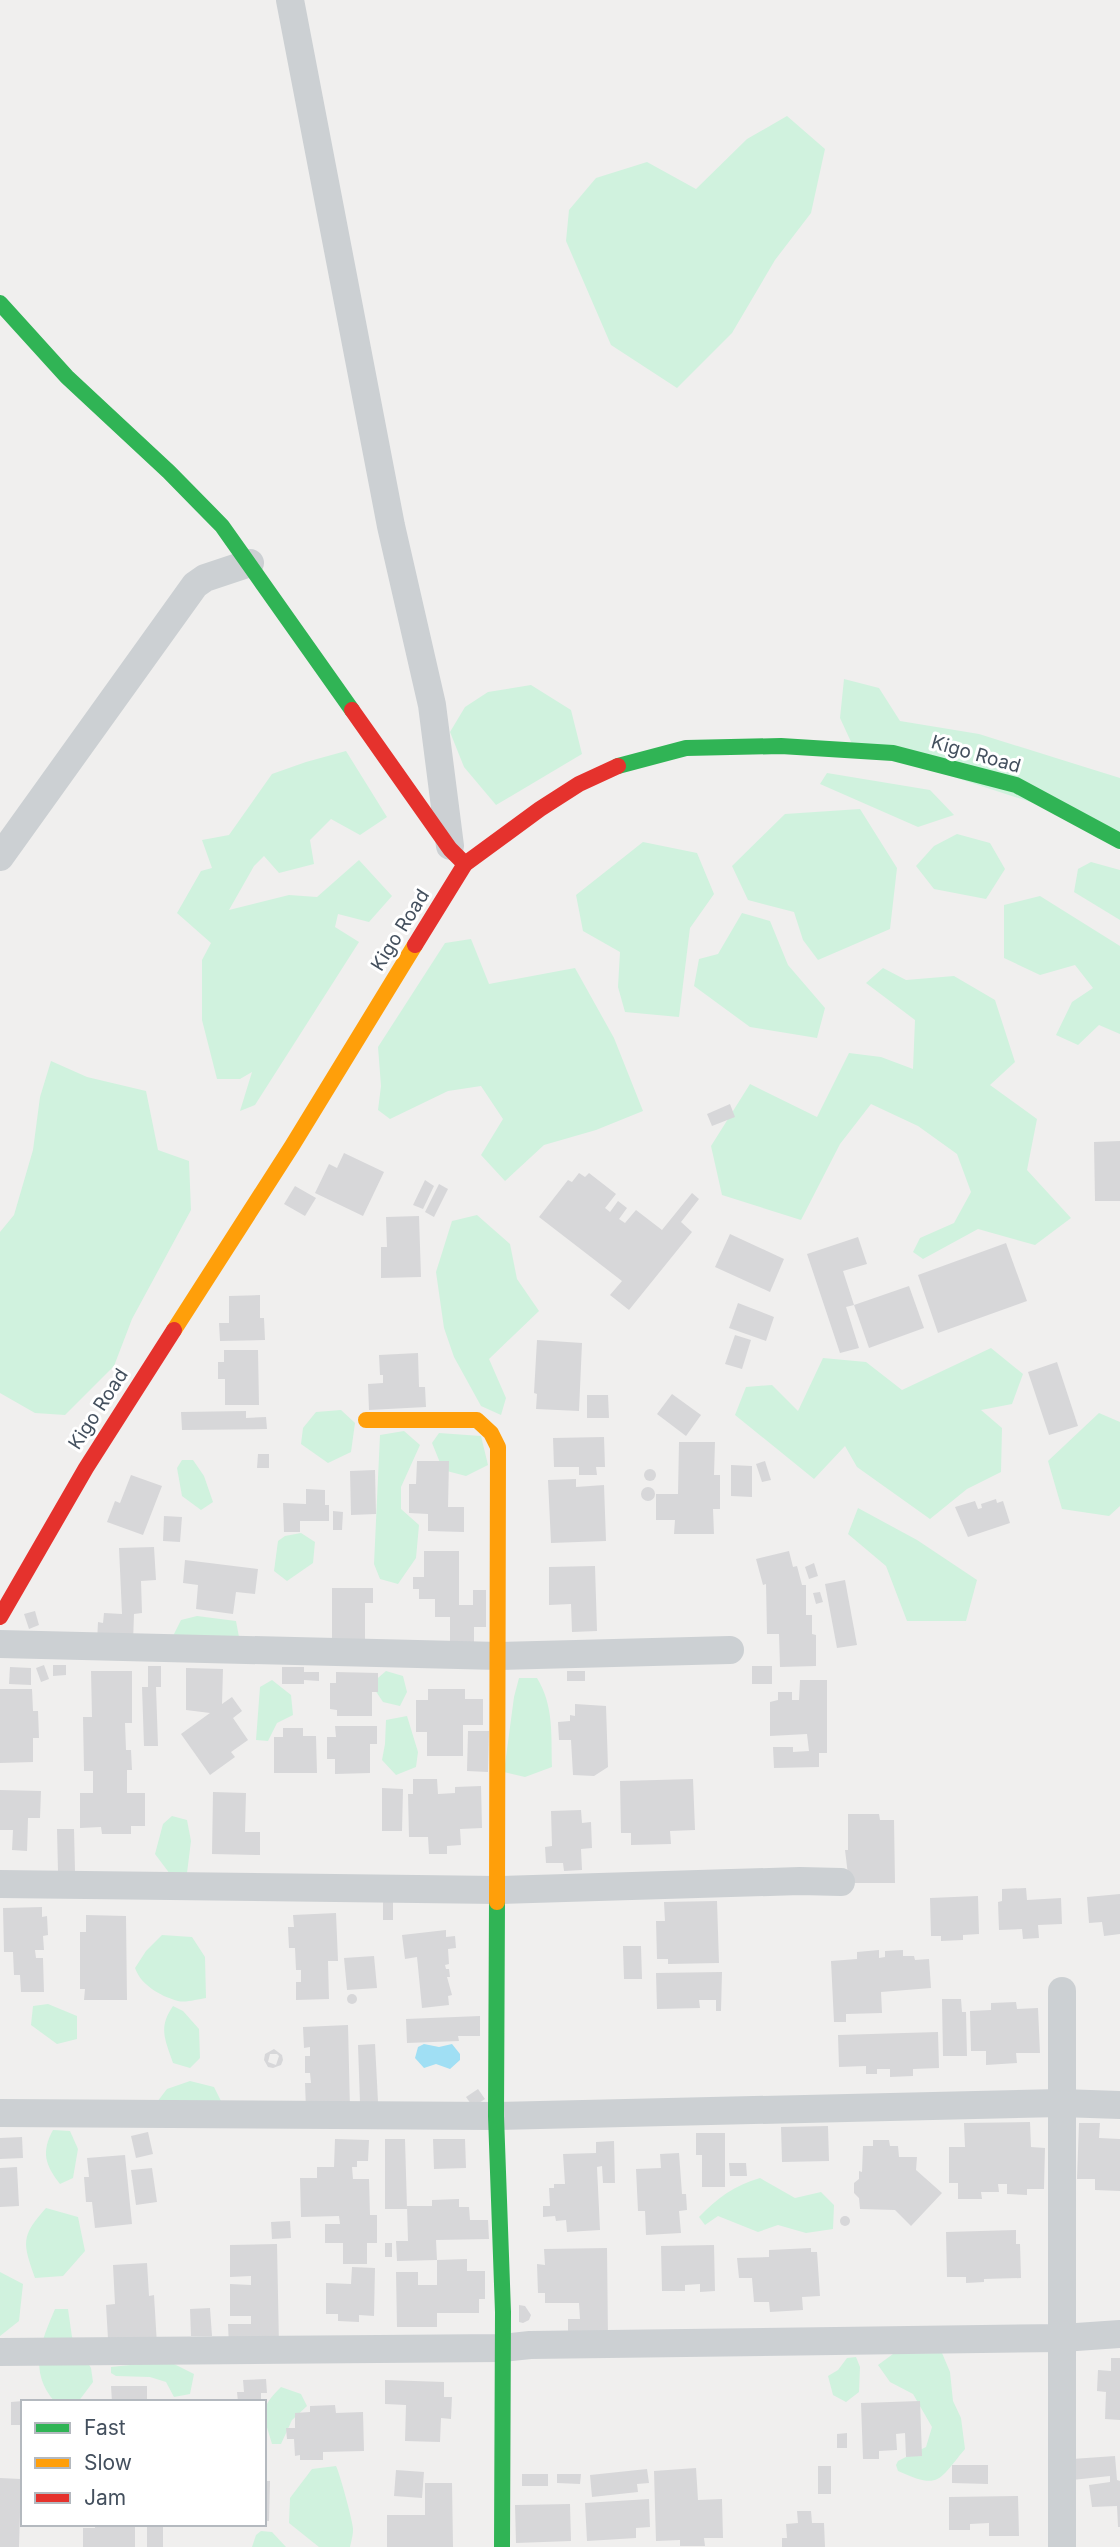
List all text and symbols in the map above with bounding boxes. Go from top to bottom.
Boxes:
street label: Kigo Road [929,730,1023,778]
street label: Kigo Road [366,885,434,975]
street label: Kigo Road [63,1364,133,1454]
legend [21,2400,266,2526]
text: Fast [84,2415,126,2440]
text: Slow [84,2450,132,2475]
text: Jam [84,2485,126,2510]

